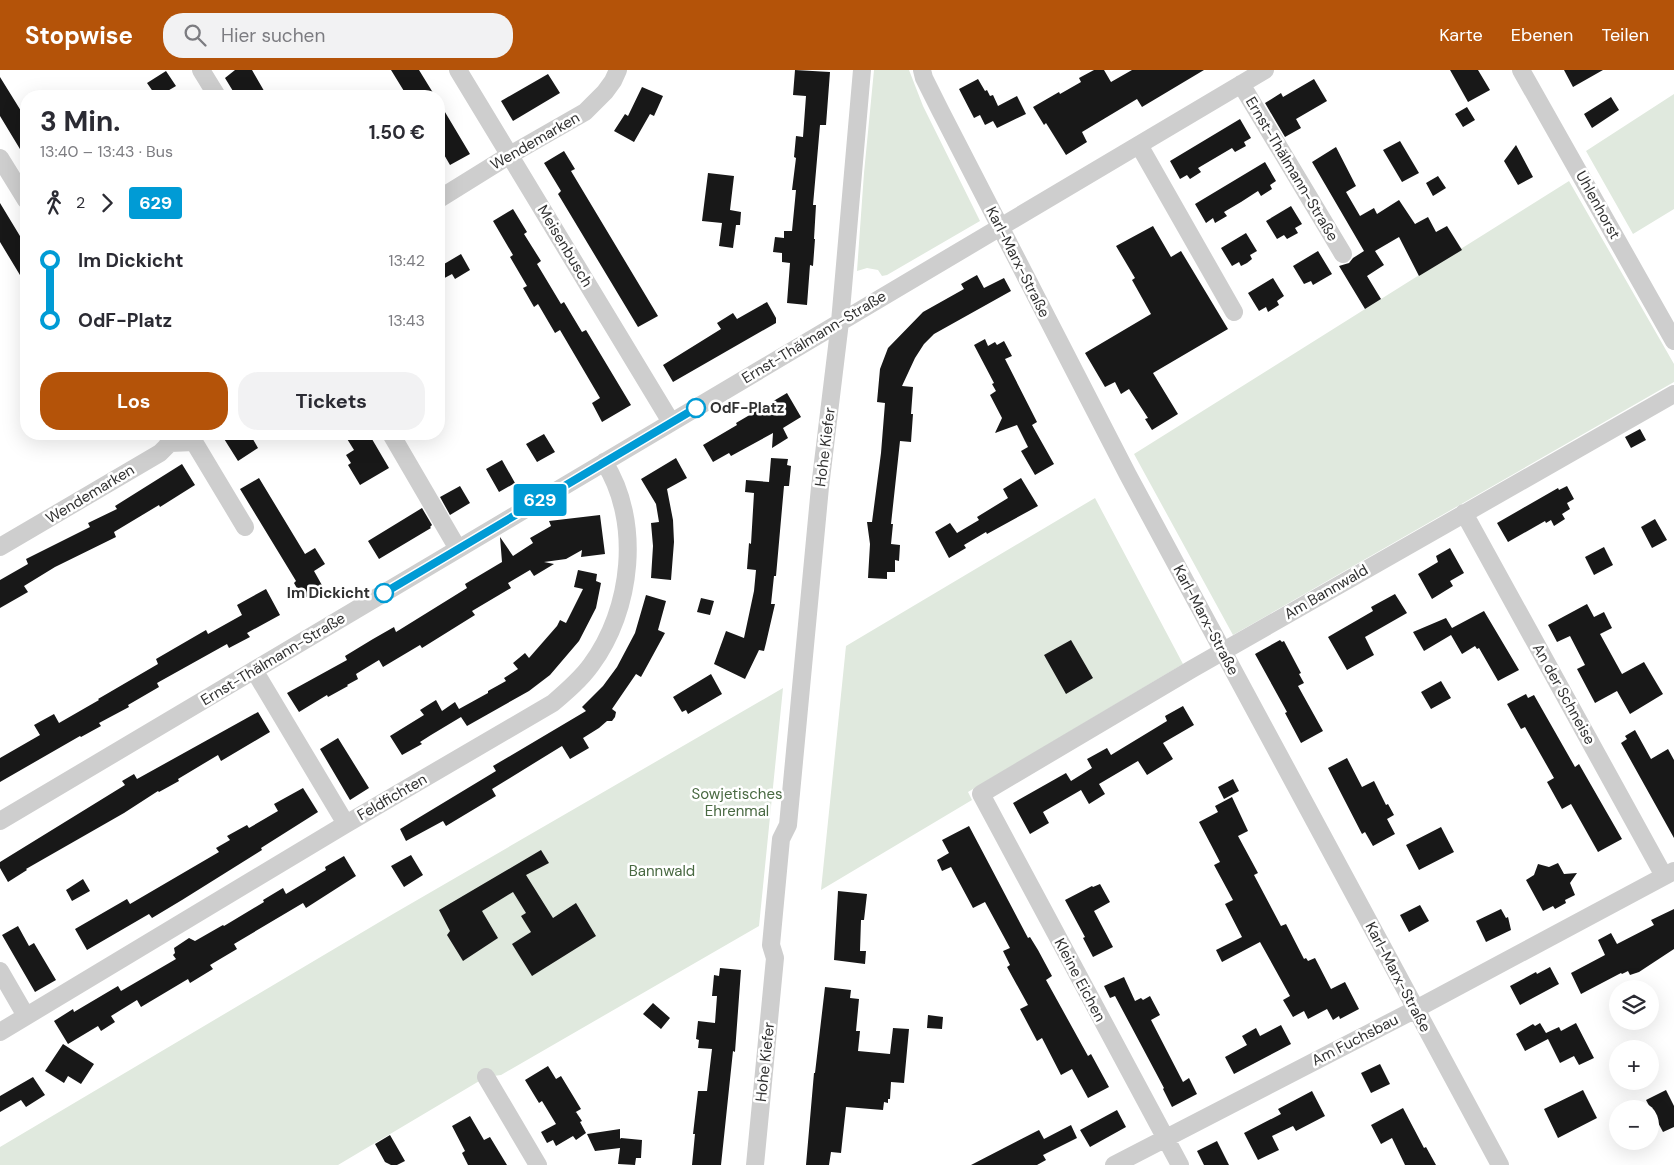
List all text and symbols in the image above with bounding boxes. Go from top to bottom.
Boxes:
search box [163,13,513,58]
text: Stopwise [25,20,133,51]
icon: search [181,21,209,49]
text: Hier suchen [221,23,325,48]
text: Karte [1439,23,1483,47]
text: Ebenen [1511,23,1573,47]
text: Teilen [1601,23,1649,47]
street label: Ernst-Thälmann-Straße [1241,93,1343,245]
text: 3 Min. [40,103,120,140]
street label: Wendemarken [487,107,583,175]
text: 1.50 € [369,120,425,145]
text: 13:40 – 13:43 · Bus [40,141,173,162]
street label: Uhlenhorst [1571,167,1625,243]
icon: walk [40,189,68,217]
icon: forward [93,189,121,217]
text: 629 [139,191,172,215]
text: 2 [76,192,85,213]
street label: Meisenbusch [533,201,597,291]
street label: Karl-Marx-Straße [981,203,1055,321]
text: Im Dickicht [78,248,183,273]
text: 13:42 [388,250,425,271]
street label: Ernst-Thälmann-Straße [738,286,890,388]
text: OdF-Platz [78,308,172,333]
text: 13:43 [388,310,425,331]
button: Los [40,372,228,430]
button: Tickets [238,372,425,430]
marker: OdF-Platz [686,398,706,418]
place label: OdF-Platz [710,398,784,418]
street label: Hohe Kiefer [810,406,840,488]
street label: Wendemarken [42,460,138,528]
line badge: 629 [511,484,569,516]
text: 629 [524,488,556,512]
street label: Am Bannwald [1280,560,1372,624]
street label: Karl-Marx-Straße [1169,561,1243,679]
place label: Im Dickicht [287,583,370,603]
marker: Im Dickicht [374,583,394,603]
street label: Ernst-Thälmann-Straße [197,608,349,710]
street label: An der Schneise [1528,640,1600,748]
street label: Feldfichten [353,769,431,825]
park label: Sowjetisches Ehrenmal [692,784,782,821]
park label: Bannwald [629,861,695,881]
street label: Karl-Marx-Straße [1361,918,1435,1036]
street label: Kleine Eichen [1050,935,1110,1025]
map controls [1609,980,1659,1150]
button: layers [1609,980,1659,1030]
street label: Am Fuchsbau [1308,1010,1402,1070]
street label: Hohe Kiefer [751,1021,779,1103]
button: + [1609,1040,1659,1090]
button: − [1609,1100,1659,1150]

